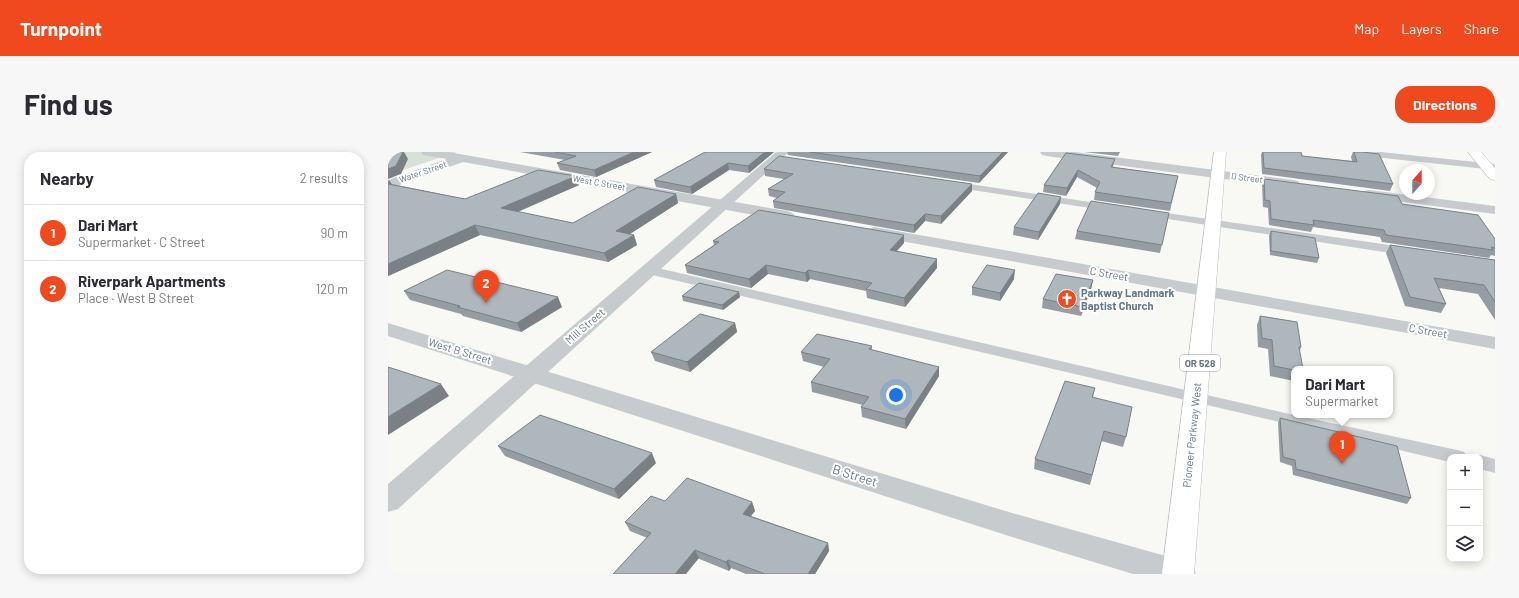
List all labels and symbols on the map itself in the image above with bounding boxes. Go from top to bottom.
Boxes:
street label: Water Street [398,158,448,185]
north arrow [1399,164,1435,200]
street label: D Street [1231,170,1264,185]
street label: West C Street [572,172,626,193]
street label: C Street [1089,264,1129,283]
pin: 2 [473,270,499,303]
place label: Parkway Landmark Baptist Church [1081,286,1175,312]
church icon: Parkway Landmark Baptist Church [1056,288,1078,310]
street label: Mill Street [562,305,607,346]
street label: C Street [1408,321,1448,340]
street label: West B Street [427,335,493,366]
road number: OR 528 [1180,355,1220,371]
street label: Pioneer Parkway West [1180,382,1203,488]
your location [886,385,906,405]
pin: 1 [1329,431,1355,464]
street label: B Street [831,461,879,489]

